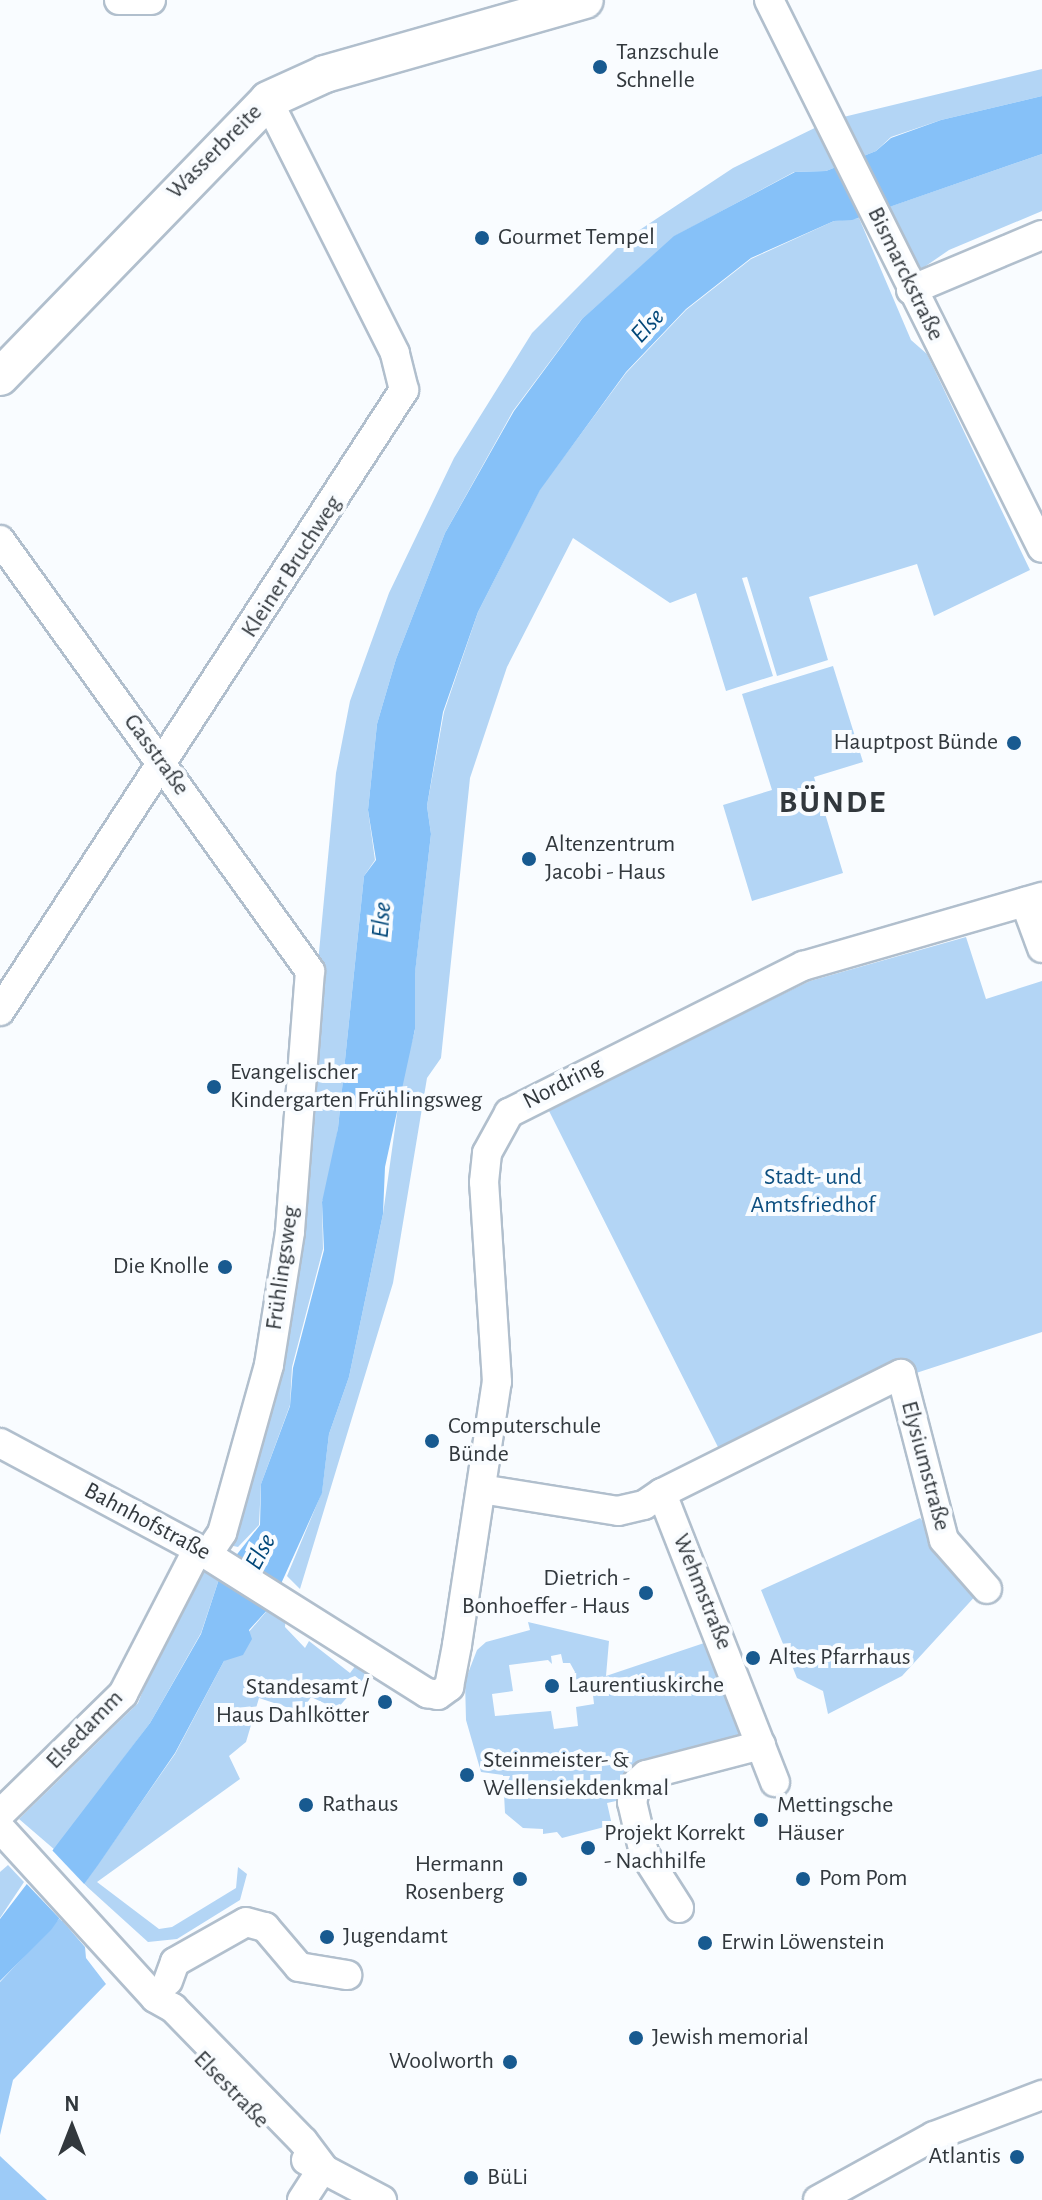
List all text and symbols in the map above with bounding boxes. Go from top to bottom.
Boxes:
place label: Tanzschule Schnelle [616,39,719,95]
marker: Tanzschule Schnelle [591,58,609,76]
street label: Wasserbreite [161,98,269,206]
street label: Bismarckstraße [860,203,950,345]
place label: Gourmet Tempel [498,224,655,252]
marker: Gourmet Tempel [473,229,491,247]
water label: Else [624,302,672,350]
street label: Kleiner Bruchweg [235,491,349,643]
street label: Gasstraße [117,709,195,801]
place label: Hauptpost Bünde [834,729,998,757]
marker: Hauptpost Bünde [1005,734,1023,752]
district label: BÜNDE [779,783,887,821]
place label: Altenzentrum Jacobi - Haus [545,831,675,887]
marker: Altenzentrum Jacobi - Haus [520,850,538,868]
water label: Else [365,900,399,940]
street label: Nordring [518,1052,608,1116]
place label: Evangelischer Kindergarten Frühlingsweg [230,1059,482,1115]
marker: Evangelischer Kindergarten Frühlingsweg [205,1078,223,1096]
park label: Stadt- und Amtsfriedhof [751,1164,875,1220]
street label: Frühlingsweg [260,1204,306,1332]
place label: Die Knolle [113,1253,209,1281]
marker: Die Knolle [216,1258,234,1276]
street label: Elysiumstraße [894,1398,956,1534]
place label: Computerschule Bünde [448,1413,601,1469]
marker: Computerschule Bünde [423,1432,441,1450]
street label: Bahnhofstraße [79,1477,215,1567]
water label: Else [239,1529,283,1575]
street label: Wehmstraße [666,1530,738,1654]
place label: Dietrich - Bonhoeffer - Haus [462,1565,630,1621]
marker: Dietrich - Bonhoeffer - Haus [637,1584,655,1602]
place label: Altes Pfarrhaus [769,1644,911,1672]
marker: Altes Pfarrhaus [744,1649,762,1667]
place label: Laurentiuskirche [568,1672,724,1700]
place label: Standesamt / Haus Dahlkötter [216,1674,369,1730]
marker: Laurentiuskirche [543,1677,561,1695]
street label: Elsedamm [40,1684,130,1776]
marker: Standesamt / Haus Dahlkötter [376,1693,394,1711]
place label: Steinmeister- & Wellensiekdenkmal [483,1747,669,1803]
marker: Steinmeister- & Wellensiekdenkmal [458,1766,476,1784]
place label: Rathaus [322,1791,398,1819]
place label: Mettingsche Häuser [777,1792,893,1848]
marker: Rathaus [297,1796,315,1814]
marker: Mettingsche Häuser [752,1811,770,1829]
place label: Projekt Korrekt - Nachhilfe [604,1820,745,1876]
marker: Projekt Korrekt - Nachhilfe [579,1839,597,1857]
place label: Hermann Rosenberg [405,1851,504,1907]
place label: Pom Pom [819,1865,907,1893]
marker: Hermann Rosenberg [511,1870,529,1888]
marker: Pom Pom [794,1870,812,1888]
place label: Jugendamt [343,1923,448,1951]
marker: Jugendamt [318,1928,336,1946]
place label: Erwin Löwenstein [721,1929,885,1957]
marker: Erwin Löwenstein [696,1934,714,1952]
place label: Jewish memorial [652,2024,809,2052]
marker: Jewish memorial [627,2029,645,2047]
street label: Elsestraße [187,2045,275,2135]
place label: Woolworth [389,2048,494,2076]
marker: Woolworth [501,2053,519,2071]
north arrow [32,2088,112,2168]
text: N [64,2093,80,2115]
place label: Atlantis [928,2143,1001,2171]
marker: Atlantis [1008,2148,1026,2166]
place label: BüLi [487,2164,528,2192]
marker: BüLi [462,2169,480,2187]

